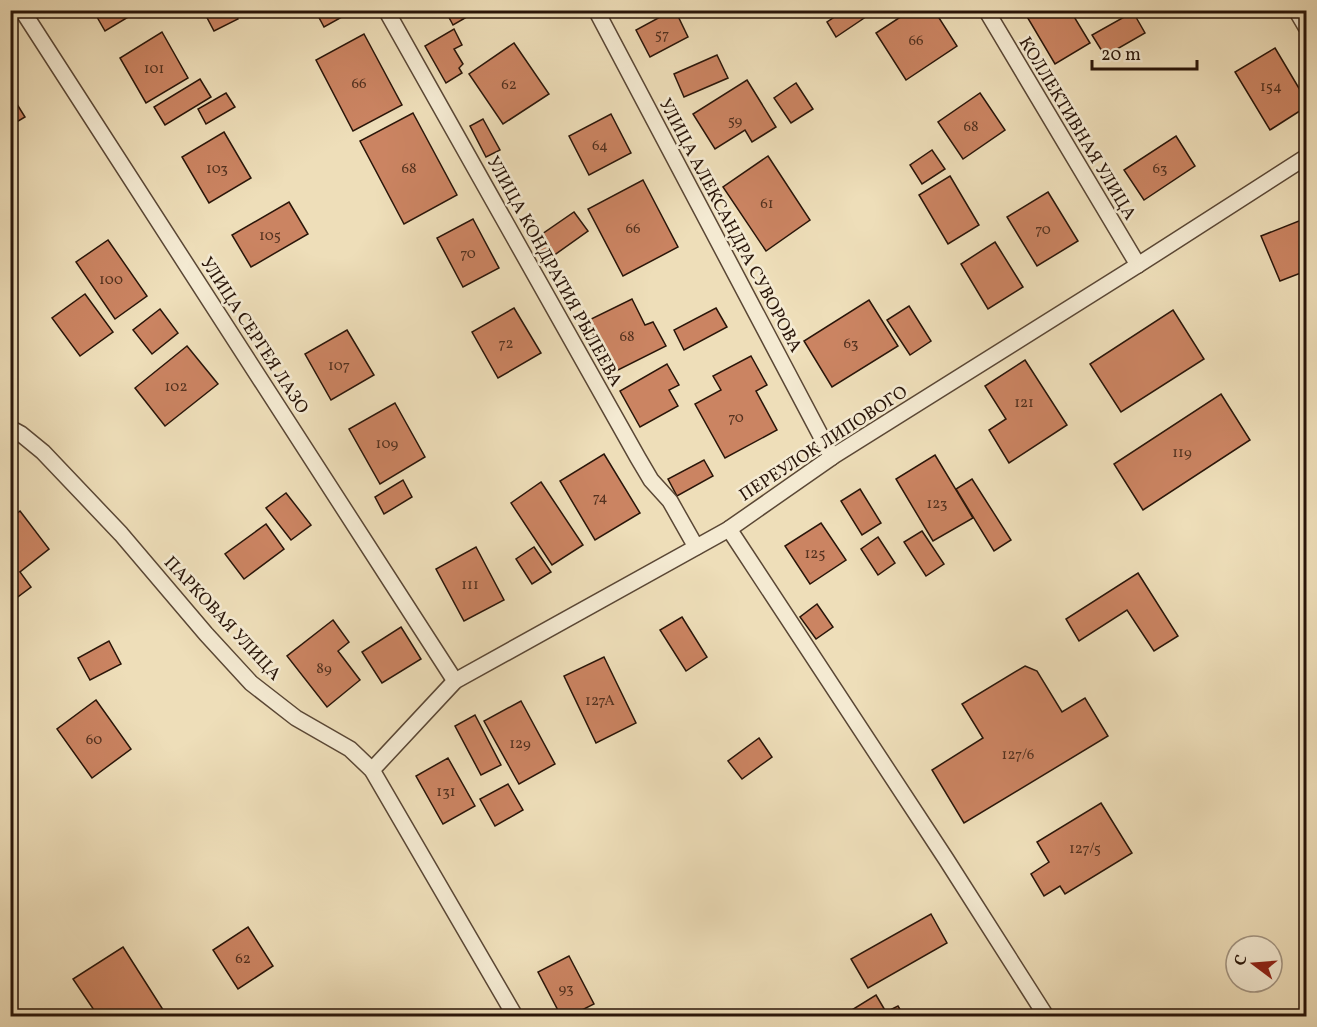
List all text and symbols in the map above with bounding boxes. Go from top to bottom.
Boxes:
house number: 57 [655,25,669,46]
house number: 66 [908,31,924,52]
street label: КОЛЛЕКТИВНАЯ УЛИЦА [1012,32,1142,225]
scale bar [1092,33,1197,71]
text: 20 m [1101,43,1141,68]
house number: 101 [144,59,164,80]
house number: 66 [351,74,367,95]
house number: 62 [501,75,517,96]
house number: 154 [1260,77,1282,98]
street label: УЛИЦА АЛЕКСАНДРА СУВОРОВА [652,94,808,357]
house number: 59 [728,111,743,132]
house number: 68 [963,117,979,138]
house number: 64 [592,136,608,157]
street label: УЛИЦА КОНДРАТИЯ РЫЛЕЕВА [480,152,628,392]
house number: 103 [206,159,228,180]
house number: 68 [401,159,417,180]
house number: 63 [1152,159,1168,180]
house number: 61 [760,194,774,215]
house number: 66 [625,219,641,240]
house number: 70 [1035,220,1051,241]
house number: 105 [259,226,281,247]
house number: 70 [460,244,476,265]
street label: УЛИЦА СЕРГЕЯ ЛАЗО [194,253,314,419]
house number: 100 [99,270,123,291]
house number: 68 [619,327,635,348]
house number: 72 [498,334,514,355]
house number: 63 [843,334,859,355]
house number: 107 [328,356,350,377]
house number: 102 [165,377,187,398]
street label: ПЕРЕУЛОК ЛИПОВОГО [735,380,913,508]
house number: 121 [1014,393,1034,414]
house number: 70 [728,408,744,429]
house number: 109 [376,434,399,455]
house number: 119 [1172,443,1192,464]
house number: 74 [593,488,607,509]
house number: 123 [926,494,948,515]
house number: 125 [804,544,826,565]
street label: ПАРКОВАЯ УЛИЦА [157,551,287,687]
house number: 111 [461,575,479,596]
house number: 89 [316,659,332,680]
house number: 127А [585,691,615,712]
house number: 60 [86,730,102,751]
house number: 129 [509,734,531,755]
house number: 127/6 [1002,745,1034,766]
house number: 131 [436,782,456,803]
house number: 127/5 [1069,839,1101,860]
north arrow [1224,934,1284,994]
house number: 62 [235,949,251,970]
text: С [1230,952,1253,968]
house number: 93 [558,979,574,1000]

